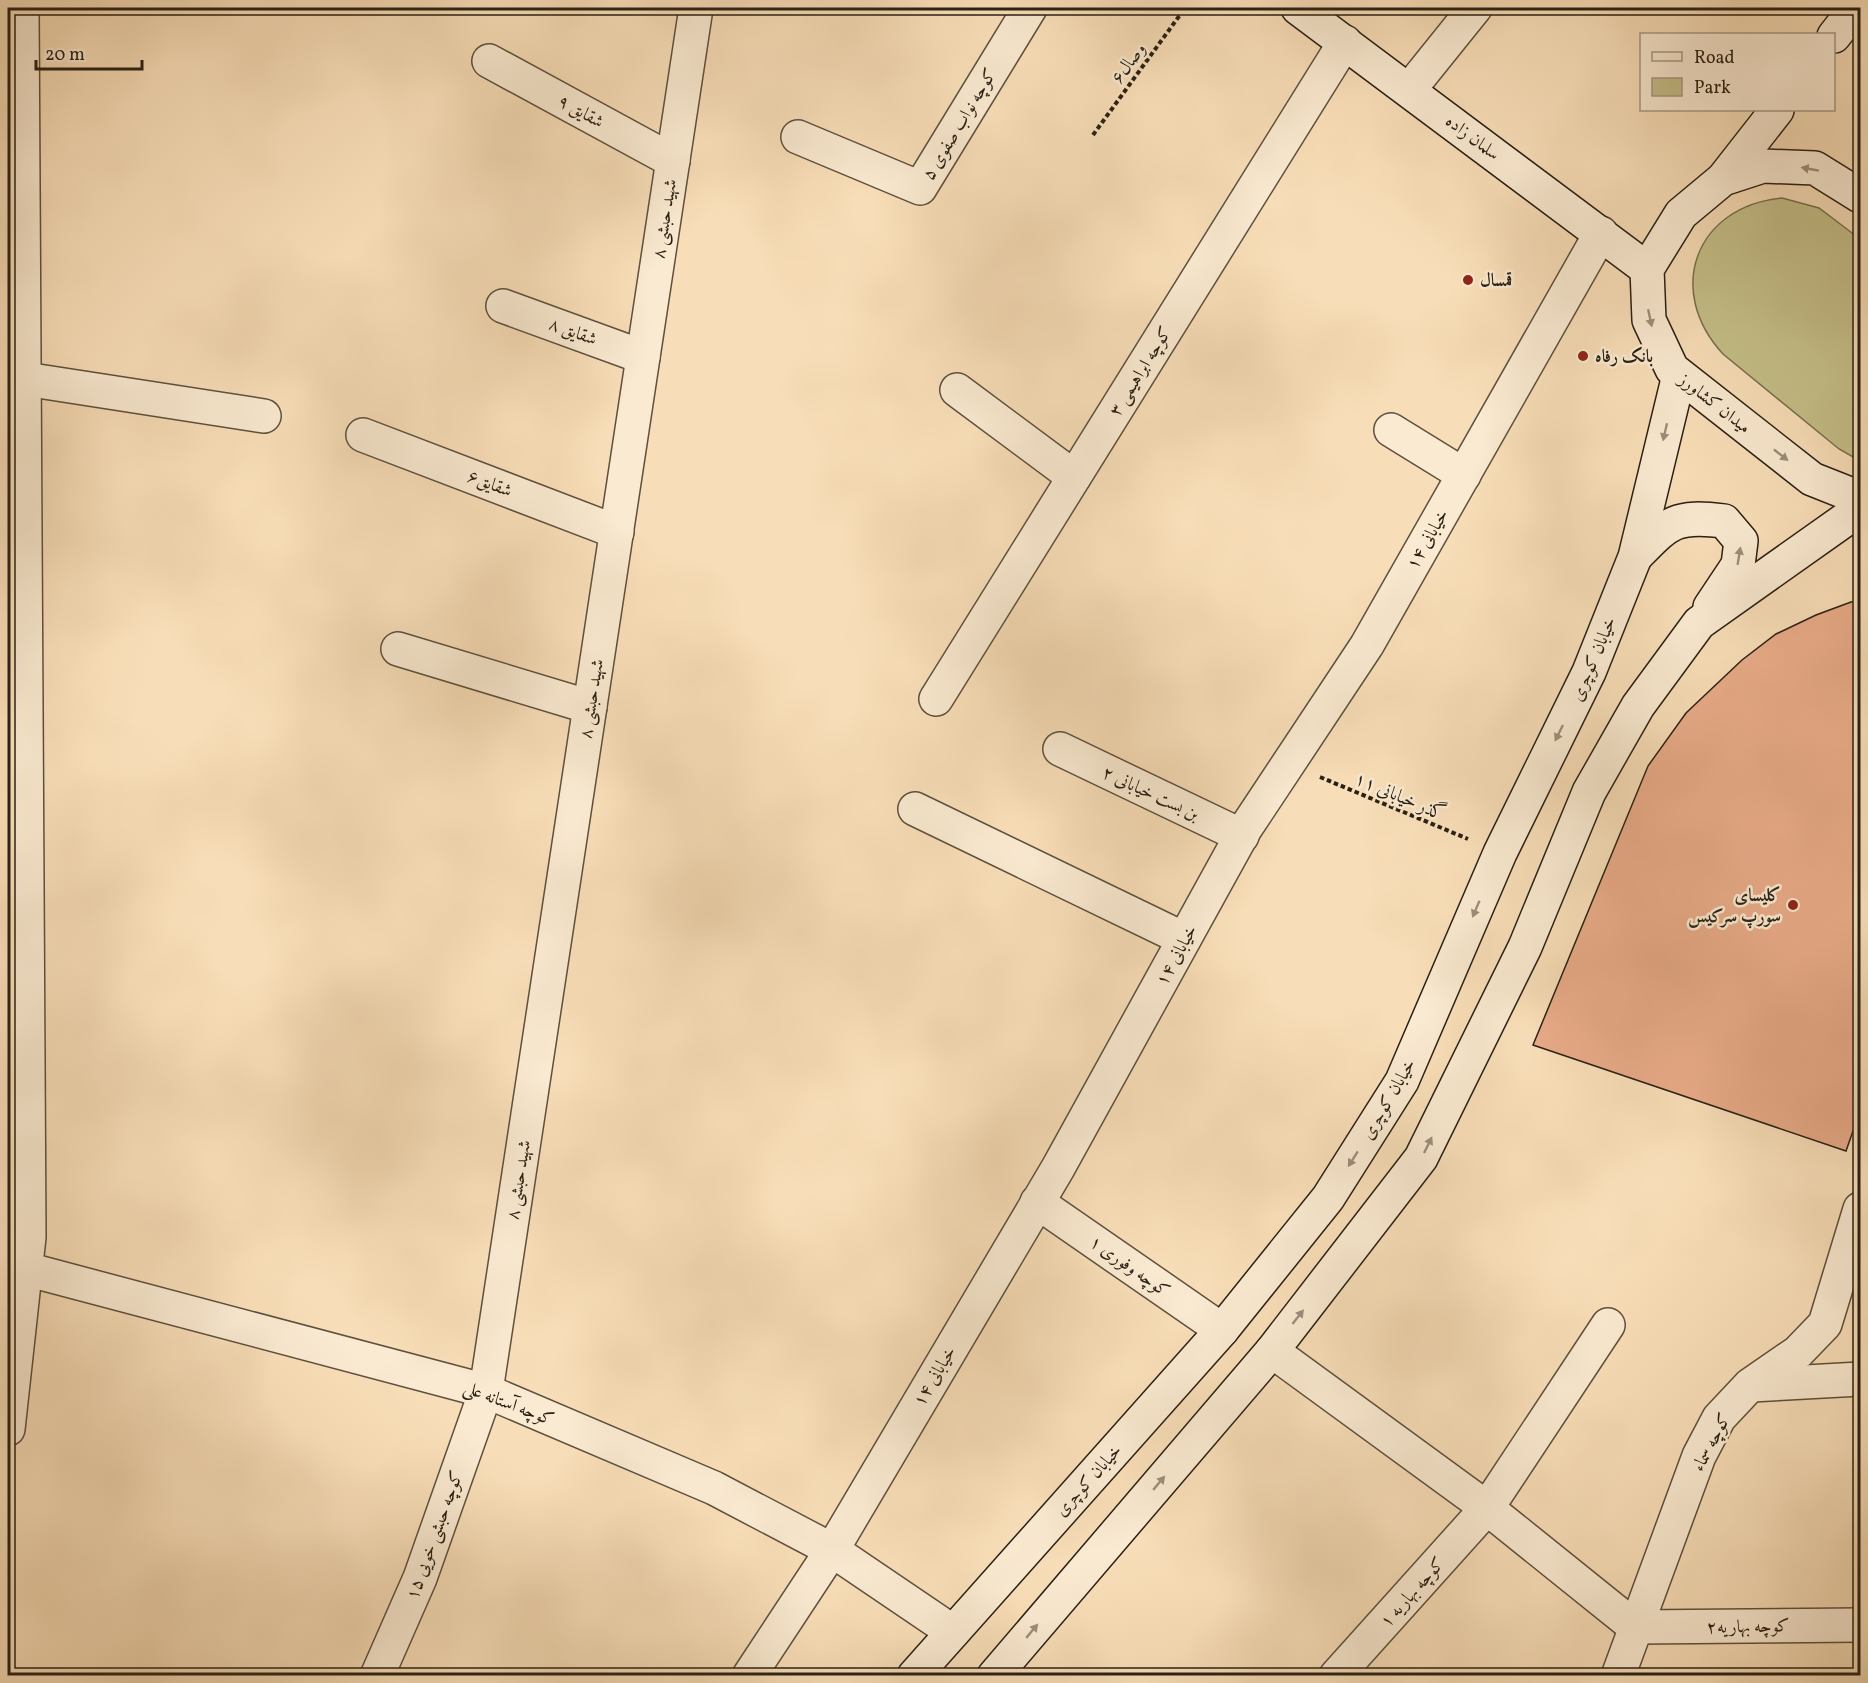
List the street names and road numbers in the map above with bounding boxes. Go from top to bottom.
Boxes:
street label: وصال۶ [1106,38,1153,90]
street label: کوچه نواب صفوی ۵ [917,64,1004,186]
street label: شقایق ۹ [553,89,608,135]
street label: سلمان زاده [1440,109,1505,167]
street label: شهید حبشی ۸ [647,178,684,261]
street label: شقایق ۸ [545,312,600,353]
street label: کوچه ابراهیمی ۳ [1104,322,1179,421]
street label: میدان کشاورز [1671,367,1755,440]
street label: شقایق۶ [463,464,515,504]
street label: خیابانی ۱۴ [1401,505,1456,574]
street label: خیابان کوچری [1565,614,1623,706]
street label: شهید حبشی ۸ [574,658,611,741]
street label: بن بست خیابانی ۲ [1098,761,1204,828]
street label: گذر خیابانی ۱۱ [1350,765,1449,828]
street label: خیابانی ۱۴ [1150,921,1204,991]
street label: خیابان کوچری [1356,1055,1422,1145]
street label: شهید حبشی ۸ [501,1139,538,1222]
street label: کوچه وفوری ۱ [1084,1230,1174,1304]
street label: خیابانی ۱۴ [908,1342,963,1411]
street label: کوچه آستانه علی [460,1376,557,1433]
street label: کوچه سماء [1687,1409,1738,1476]
street label: خیابان کوچری [1050,1439,1128,1523]
street label: کوچه حبشی خویی ۱۵ [400,1468,470,1604]
street label: کوچه بهاریه ۱ [1375,1552,1451,1634]
street label: کوچه بهاریه۲ [1706,1614,1790,1641]

